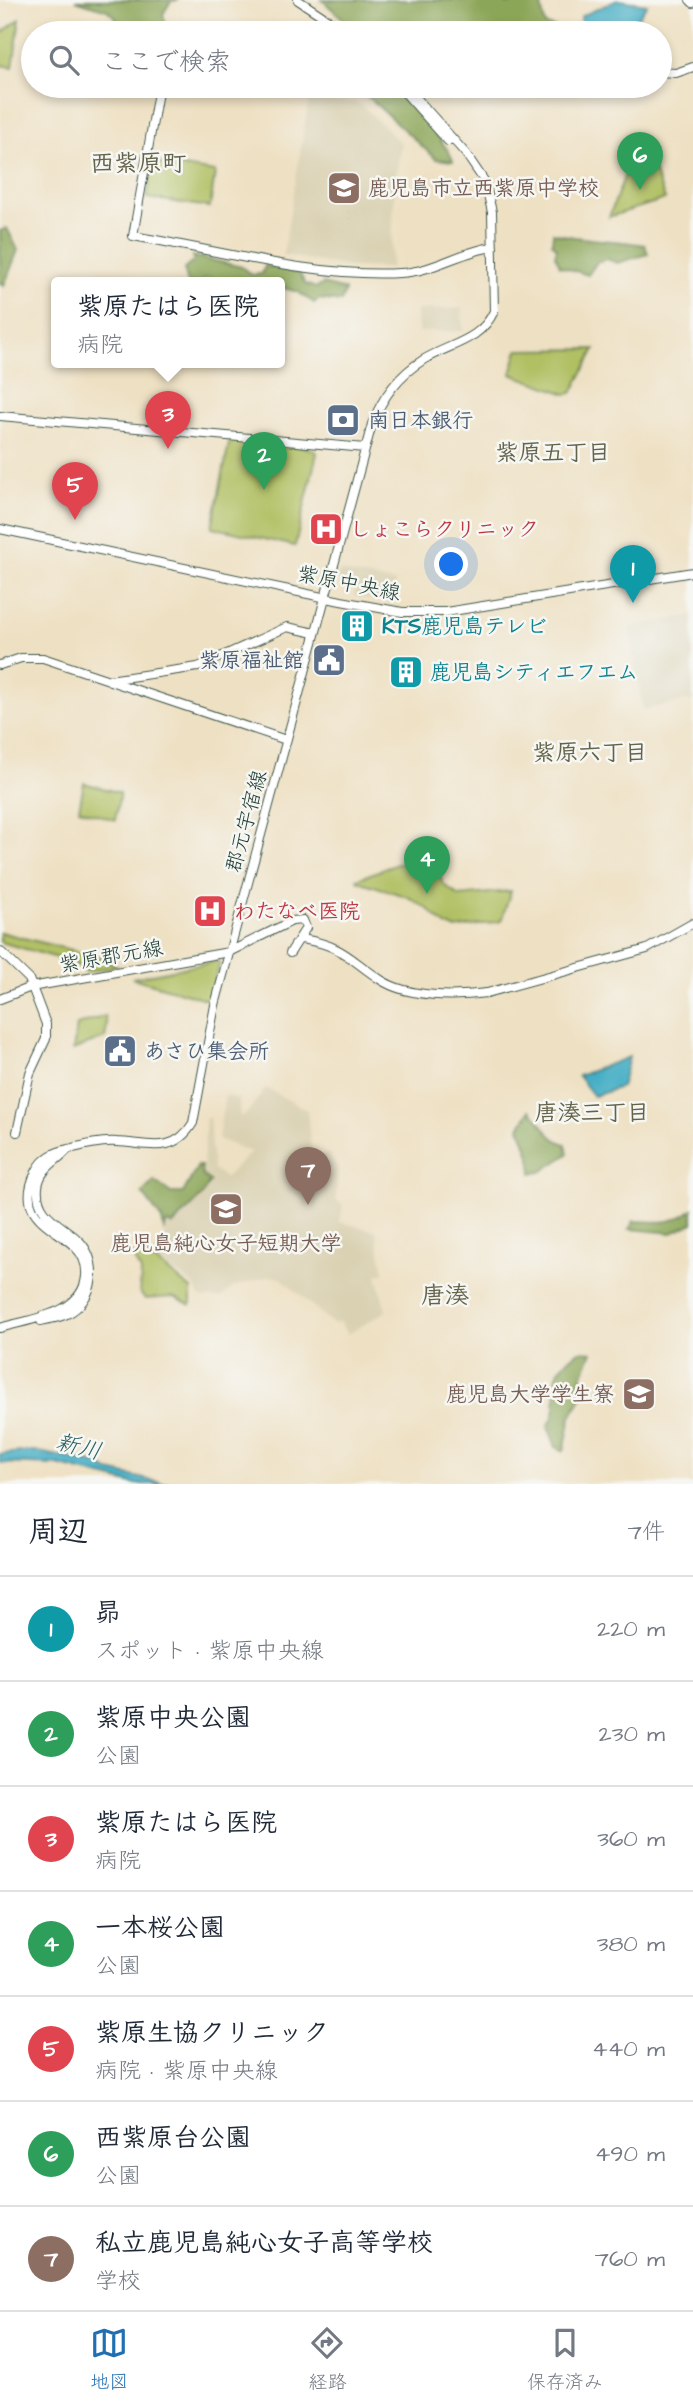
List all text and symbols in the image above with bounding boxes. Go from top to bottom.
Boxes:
search box [21,21,672,98]
icon: search [45,41,83,79]
text: ここで検索 [101,44,231,80]
pin: 6 [617,132,663,190]
district label: 西紫原町 [90,147,186,181]
school or university icon: 鹿児島市立西紫原中学校 [325,169,363,207]
place label: 鹿児島市立西紫原中学校 [368,174,599,203]
popup [51,277,285,368]
text: 紫原たはら医院 [77,289,259,325]
text: 病院 [77,329,123,361]
pin: 3 [145,391,191,449]
bank icon: 南日本銀行 [324,401,362,439]
place label: 南日本銀行 [368,406,473,435]
pin: 2 [241,432,287,490]
district label: 紫原五丁目 [496,437,611,469]
pin: 5 [52,462,98,520]
hospital icon: しょこらクリニック [307,510,345,548]
place label: しょこらクリニック [350,515,539,544]
pin: 1 [610,545,656,603]
your location [434,547,468,581]
street label: 紫原中央線 [295,559,403,608]
building icon: KTS鹿児島テレビ [338,607,376,645]
place label: KTS鹿児島テレビ [382,612,547,641]
public building icon: 紫原福祉館 [310,641,348,679]
place label: 紫原福祉館 [199,646,304,675]
building icon: 鹿児島シティエフエム [387,653,425,691]
place label: 鹿児島シティエフエム [430,658,638,687]
district label: 紫原六丁目 [533,737,648,769]
street label: 郡元宇宿線 [219,767,274,876]
pin: 4 [404,836,450,894]
hospital icon: わたなべ医院 [191,892,229,930]
place label: わたなべ医院 [234,897,360,926]
street label: 紫原郡元線 [57,933,165,980]
public building icon: あさひ集会所 [101,1032,139,1070]
place label: あさひ集会所 [144,1037,269,1066]
district label: 唐湊三丁目 [535,1097,650,1129]
pin: 7 [285,1147,331,1205]
school or university icon: 鹿児島純心女子短期大学 [207,1190,245,1228]
place label: 鹿児島純心女子短期大学 [111,1229,342,1258]
district label: 唐湊 [421,1279,469,1313]
school or university icon: 鹿児島大学学生寮 [620,1375,658,1413]
place label: 鹿児島大学学生寮 [446,1380,614,1409]
water label: 新川 [53,1426,105,1468]
text: 周辺 [28,1511,88,1553]
text: 7件 [628,1516,665,1548]
text: 昴 [95,1595,121,1631]
text: 1 [50,1613,52,1645]
text: 220 m [597,1613,665,1645]
text: スポット · 紫原中央線 [95,1635,324,1667]
text: 紫原中央公園 [95,1700,251,1736]
text: 2 [44,1718,58,1750]
text: 230 m [599,1718,665,1750]
text: 公園 [95,1740,141,1772]
text: 紫原たはら医院 [95,1805,277,1841]
text: 3 [45,1823,57,1855]
text: 360 m [597,1823,665,1855]
text: 病院 [95,1845,141,1877]
text: 一本桜公園 [95,1910,225,1946]
text: 4 [43,1928,59,1960]
text: 380 m [597,1928,665,1960]
text: 公園 [95,1950,141,1982]
text: 紫原生協クリニック [95,2015,329,2051]
text: 5 [43,2033,59,2065]
text: 440 m [592,2033,665,2065]
text: 病院 · 紫原中央線 [95,2055,278,2087]
text: 西紫原台公園 [95,2120,251,2156]
text: 6 [44,2138,58,2170]
text: 490 m [595,2138,665,2170]
text: 公園 [95,2160,141,2192]
text: 私立鹿児島純心女子高等学校 [95,2225,433,2261]
text: 7 [44,2243,58,2275]
text: 760 m [595,2243,665,2275]
text: 学校 [95,2265,141,2297]
tab: 地図 [90,2324,128,2396]
tab: 経路 [308,2324,347,2396]
tab: 保存済み [527,2324,603,2396]

